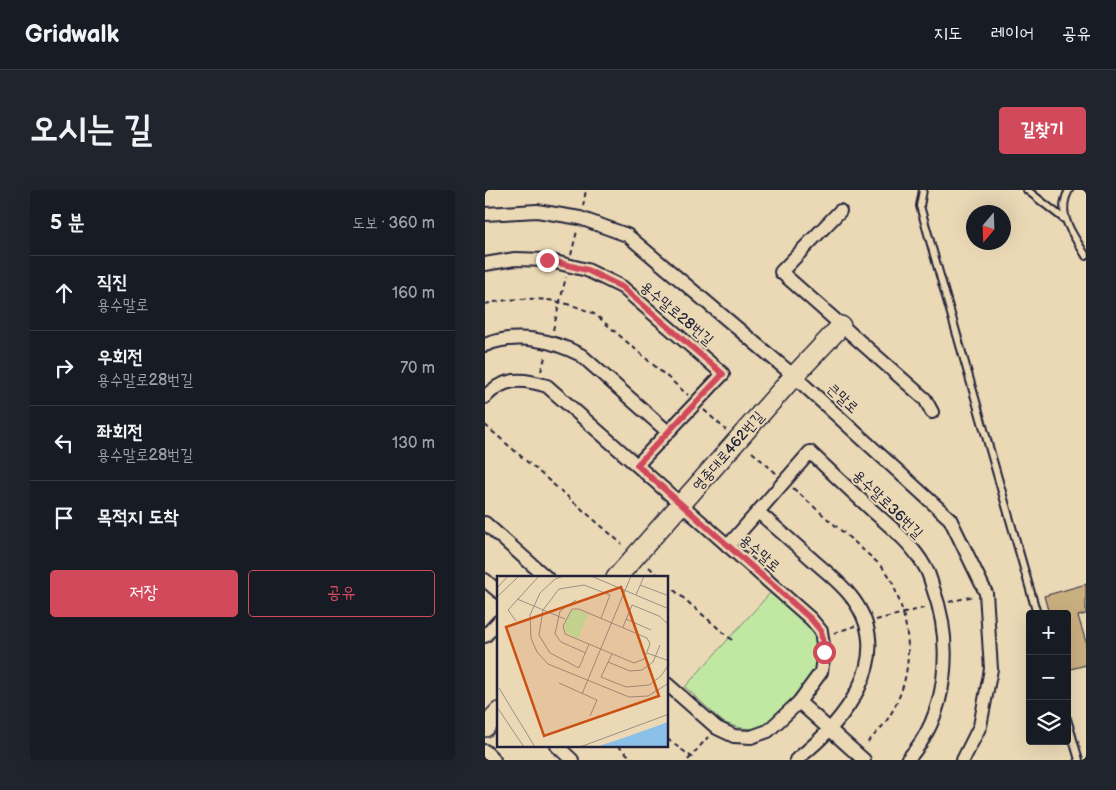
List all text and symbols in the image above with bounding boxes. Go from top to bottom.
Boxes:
text: Gridwalk [25,20,119,49]
text: 지도 [934,23,963,44]
text: 레이어 [991,23,1034,44]
text: 공유 [1062,23,1091,44]
button: 길찾기 [999,107,1086,154]
text: 오시는 길 [30,108,152,151]
north arrow [966,205,1011,250]
text: 5 분 [50,210,85,235]
text: 도보 · 360 m [352,214,435,233]
route end [536,249,559,272]
text: 직진 [97,271,128,294]
street label: 용수말로28번길 [636,277,717,350]
icon: ahead [50,279,78,307]
text: 160 m [392,284,435,303]
text: 용수말로 [97,296,149,315]
text: 우회전 [97,346,143,369]
icon: right [50,354,78,382]
text: 70 m [400,359,435,378]
text: 용수말로28번길 [97,371,193,390]
street label: 큰말로 [823,379,862,418]
street label: 영종대로462번길 [689,408,768,495]
text: 좌회전 [97,421,143,444]
icon: left [50,429,78,457]
text: 130 m [392,434,435,453]
text: 용수말로28번길 [97,446,193,465]
street label: 용수말로36번길 [848,466,927,543]
icon: arrive [50,504,78,532]
text: 목적지 도착 [97,506,179,529]
street label: 용수말로 [735,530,784,576]
button: 저장 [50,570,238,617]
button: 공유 [248,570,435,617]
inset map [497,576,669,748]
map controls [1026,610,1071,745]
button: + [1026,610,1071,655]
route start [813,641,836,664]
button: − [1026,655,1071,700]
button: layers [1026,700,1071,745]

